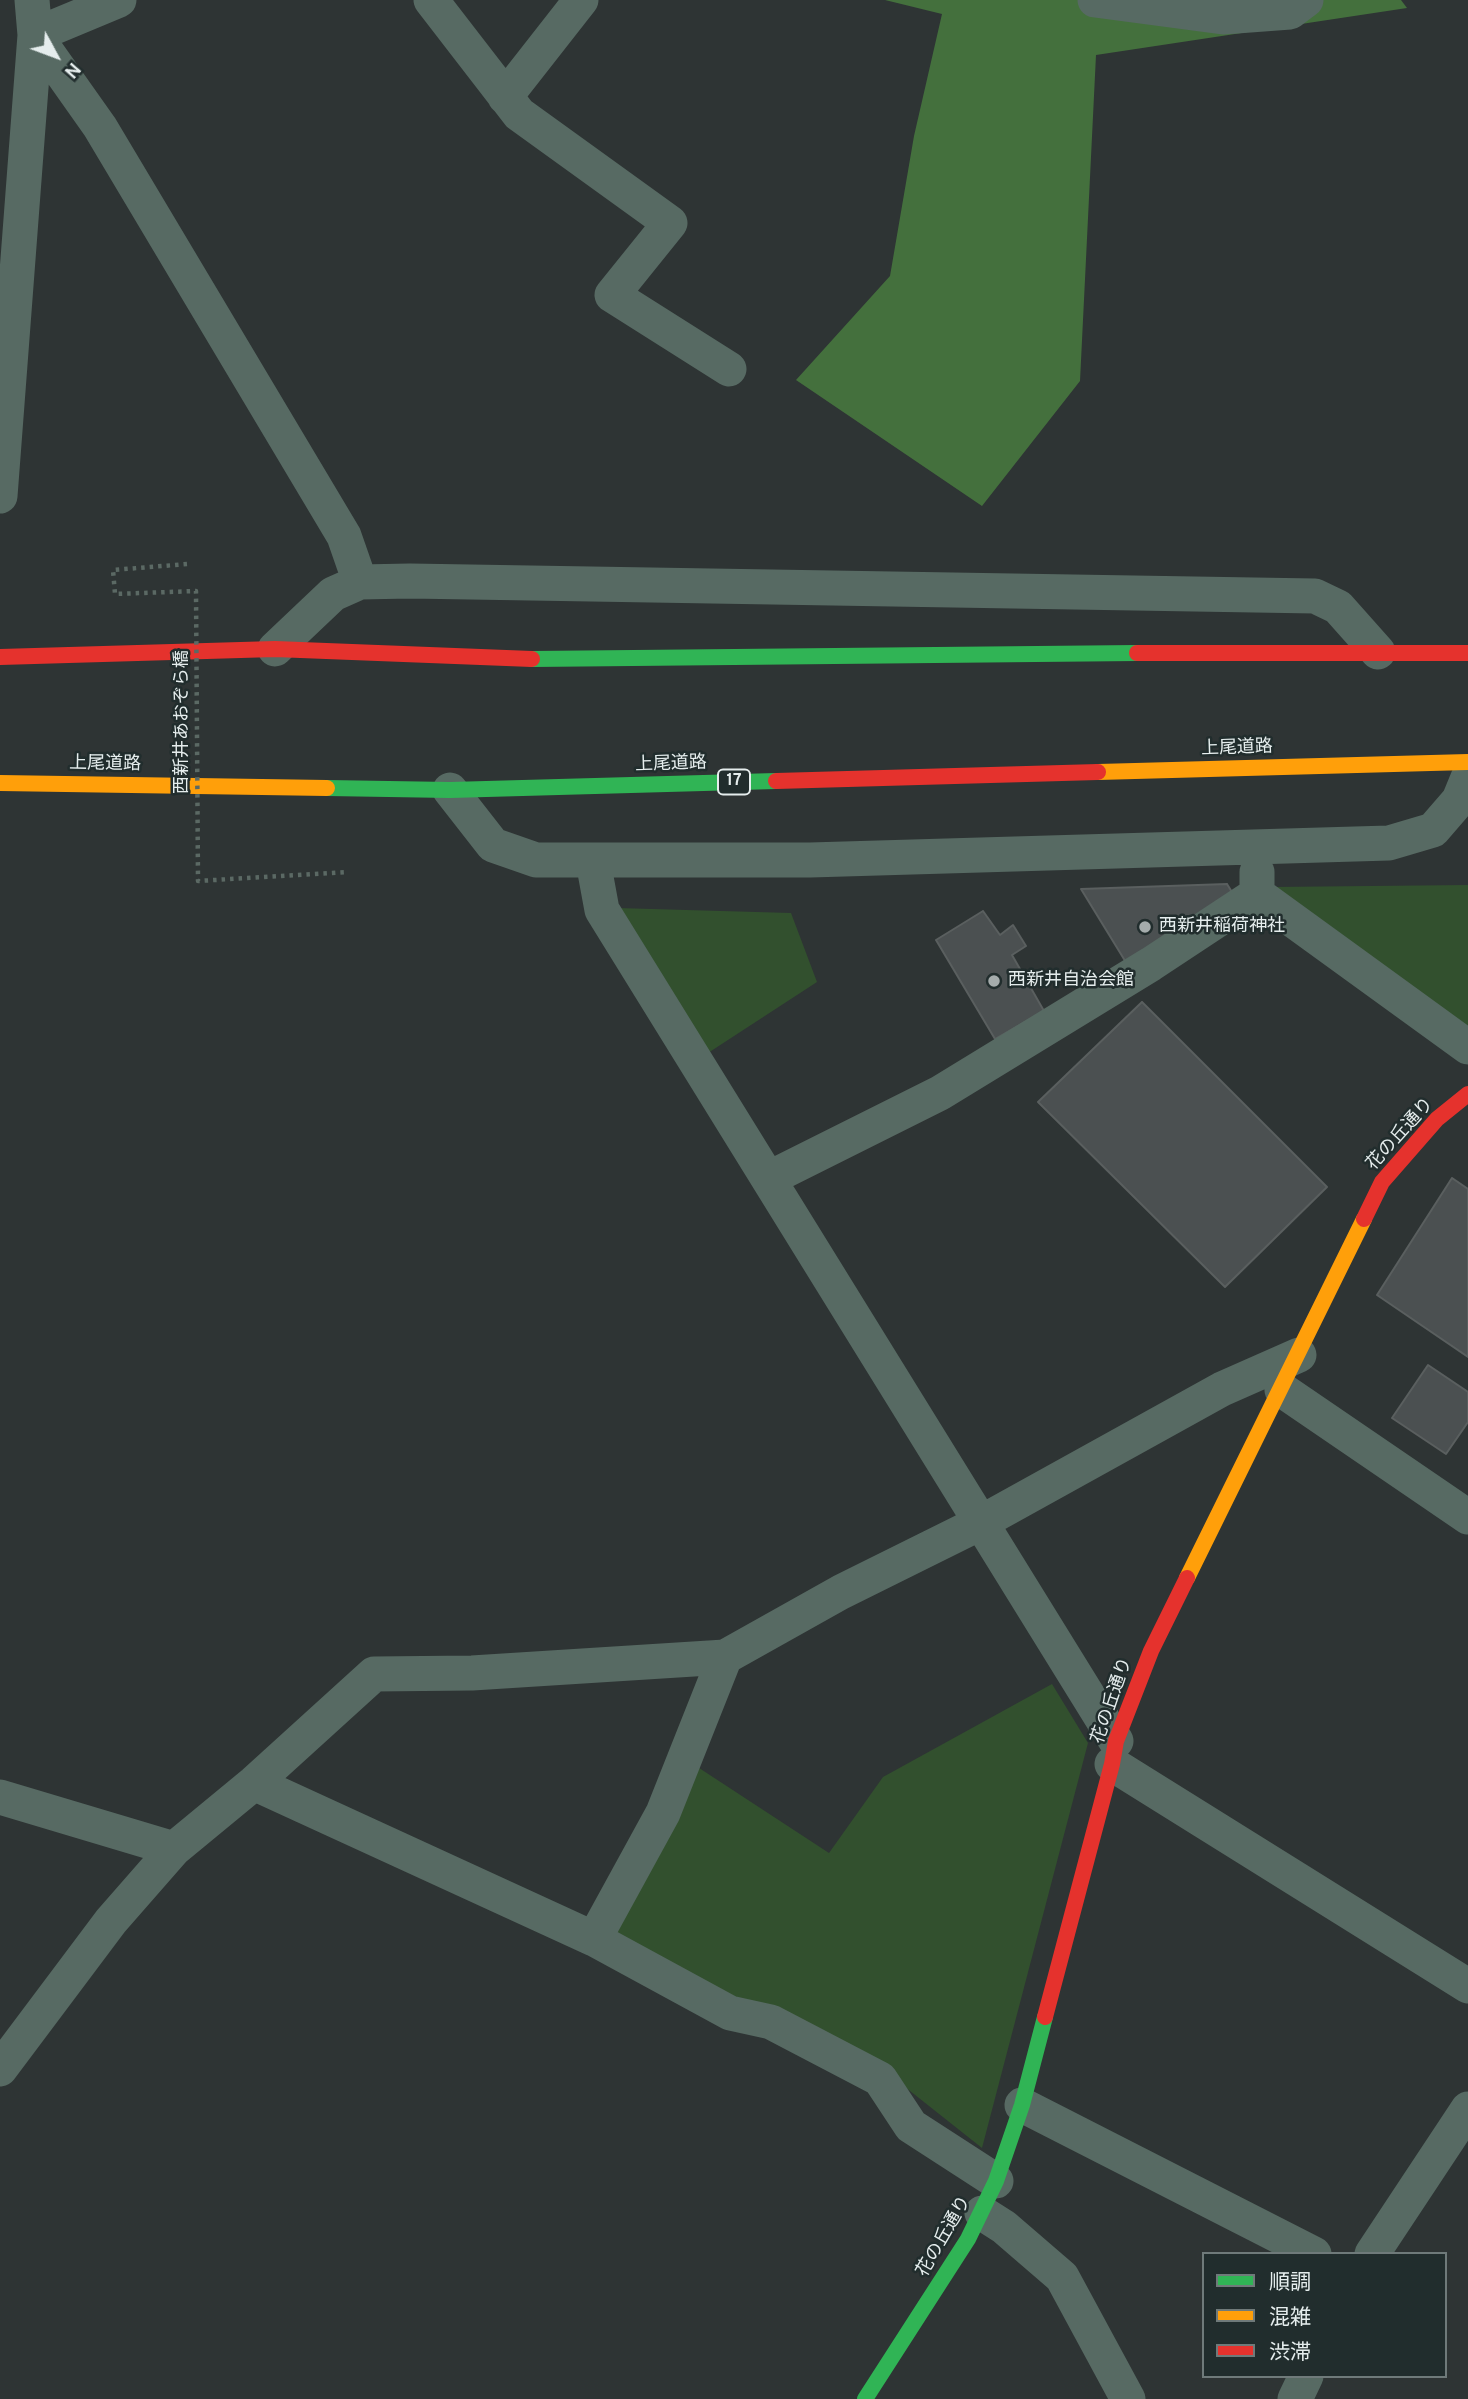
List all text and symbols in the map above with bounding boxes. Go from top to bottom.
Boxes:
north arrow [21,21,91,91]
text: N [58,57,85,83]
street label: 西新井あおぞら橋 [172,650,194,794]
street label: 上尾道路 [1201,737,1273,761]
street label: 上尾道路 [635,753,707,777]
street label: 上尾道路 [69,754,141,776]
road number: 17 [718,769,750,794]
place label: 西新井稲荷神社 [1159,916,1285,938]
marker: 西新井稲荷神社 [1137,919,1153,935]
place label: 西新井自治会館 [1008,970,1134,992]
marker: 西新井自治会館 [986,973,1002,989]
street label: 花の丘通り [1363,1094,1439,1176]
street label: 花の丘通り [1088,1655,1138,1747]
street label: 花の丘通り [913,2193,977,2281]
legend [1202,2252,1447,2378]
text: 順調 [1269,2270,1311,2297]
text: 混雑 [1269,2305,1311,2332]
text: 渋滞 [1269,2340,1311,2367]

